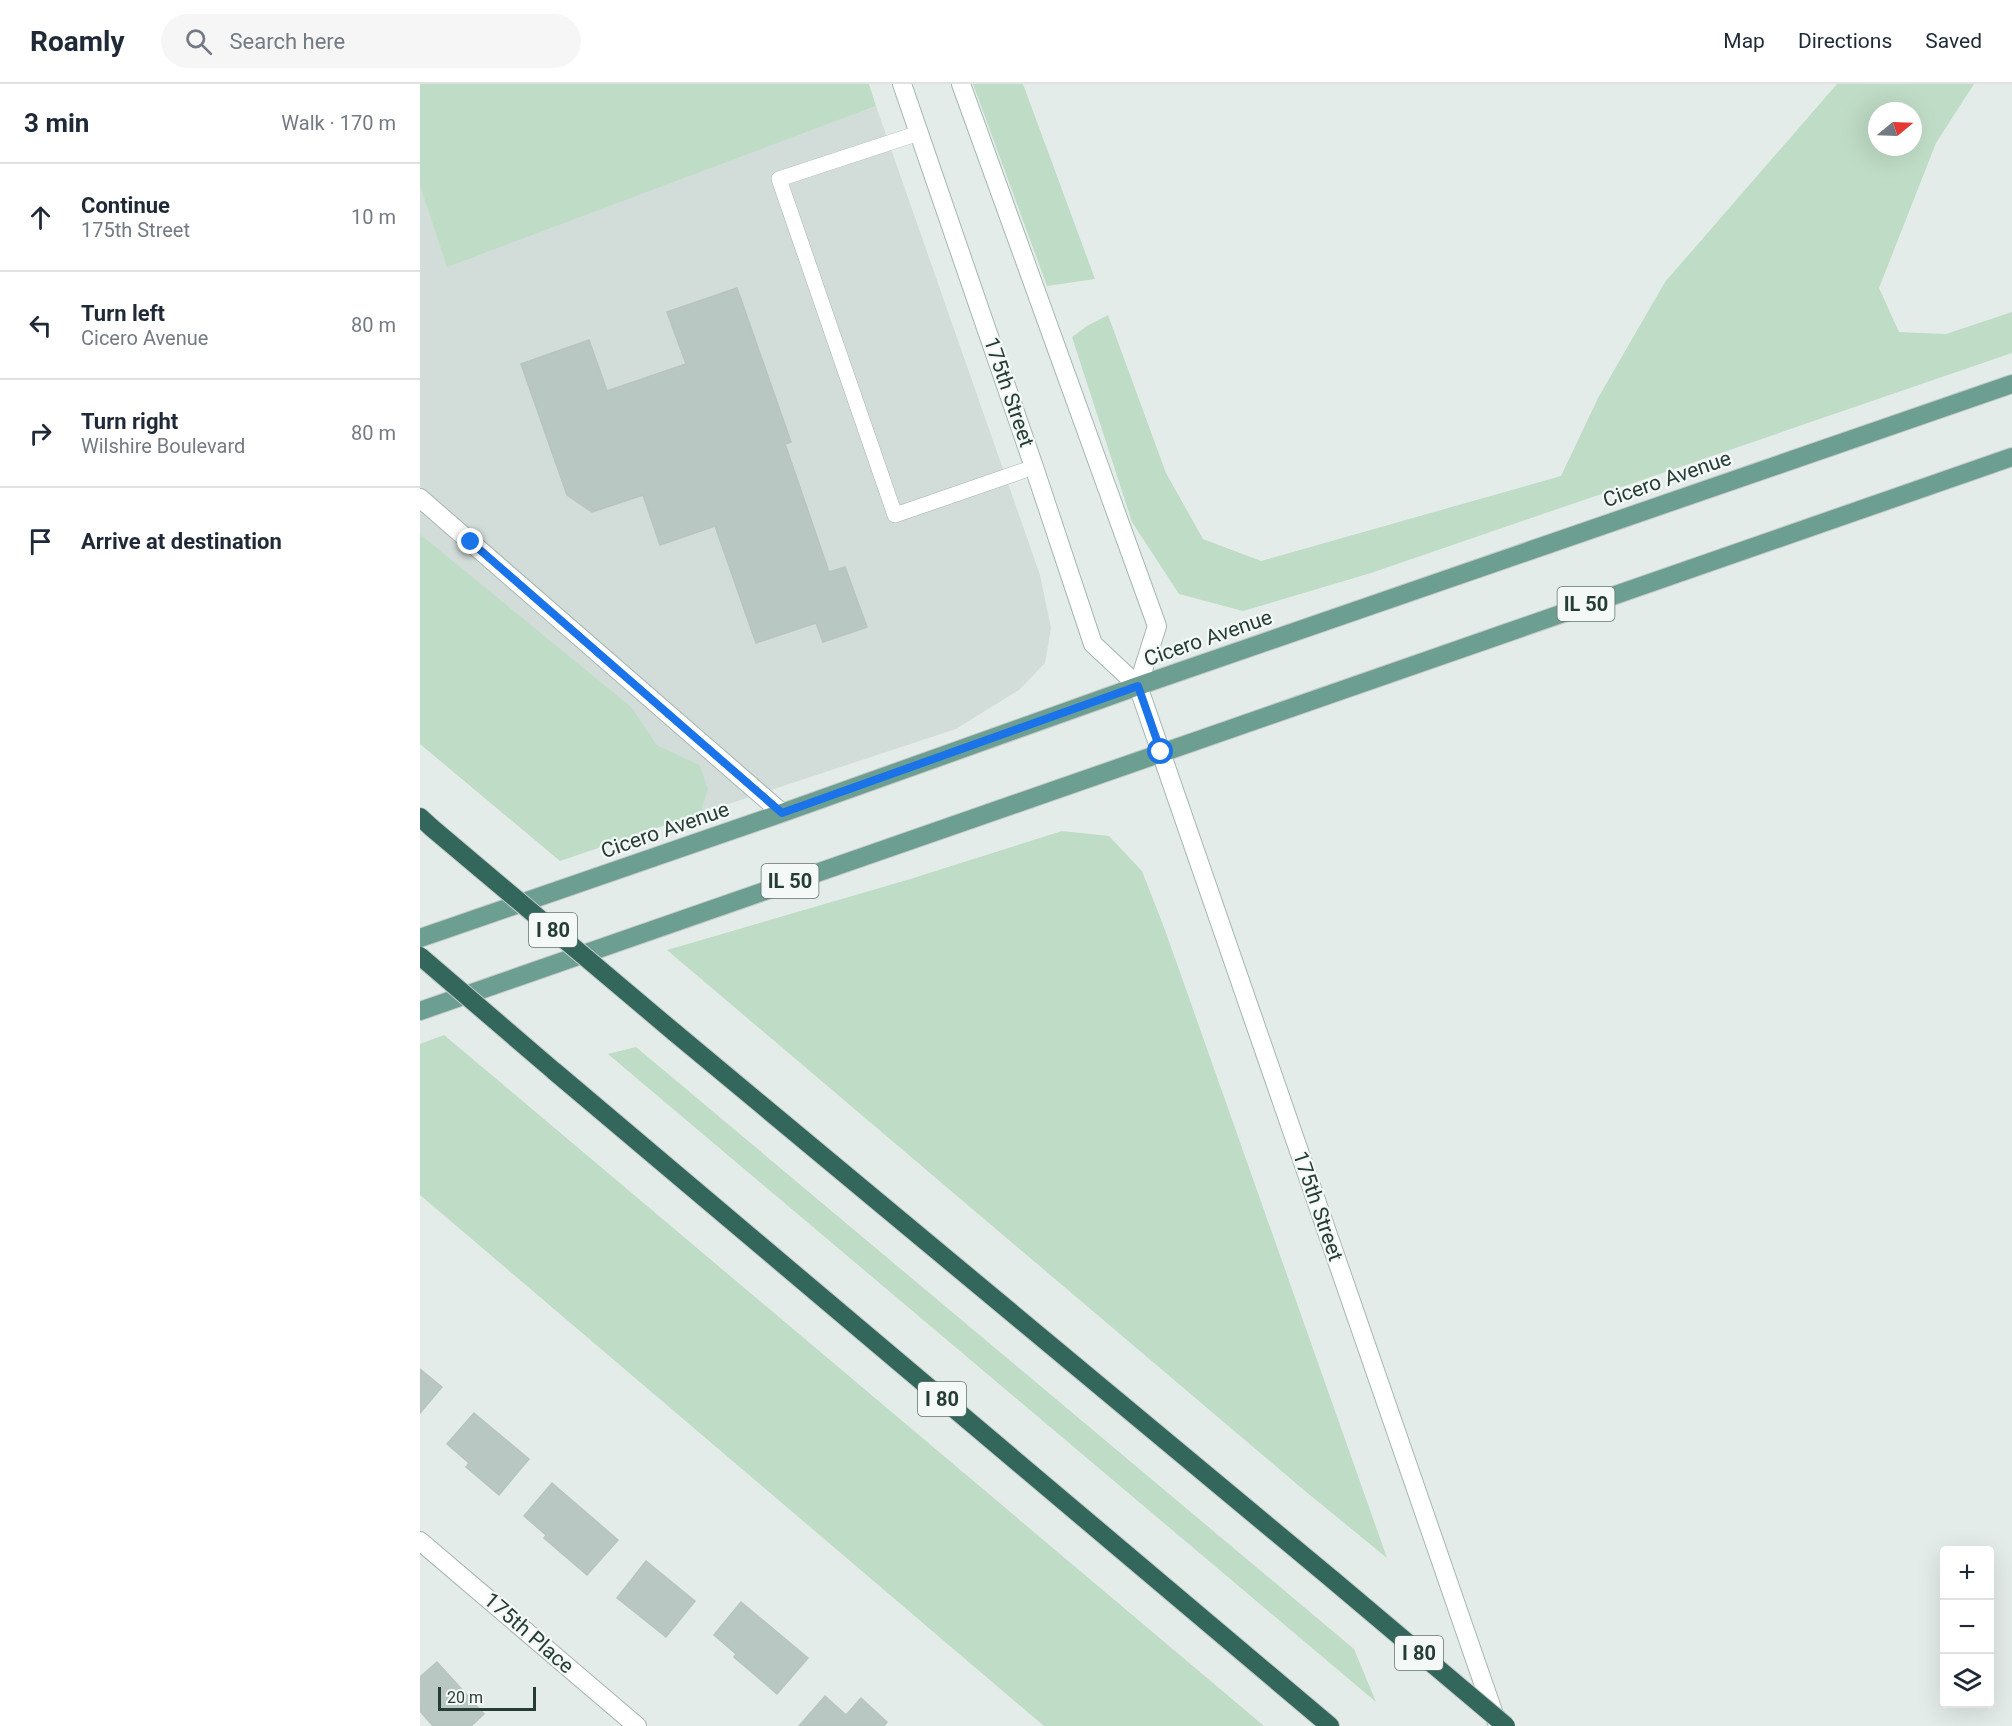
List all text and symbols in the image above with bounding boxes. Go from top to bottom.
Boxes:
search box [161,14,581,68]
text: Roamly [30,25,125,58]
icon: search [182,25,215,58]
text: Search here [230,29,345,54]
text: Map [1723,29,1765,53]
text: Directions [1798,29,1892,53]
text: Saved [1925,29,1982,53]
north arrow [1868,102,1922,156]
text: 3 min [24,108,89,138]
text: Walk · 170 m [281,111,396,135]
text: Continue [81,193,170,218]
icon: ahead [24,201,57,234]
text: 10 m [351,205,396,229]
text: 175th Street [81,218,190,242]
text: Turn left [81,301,165,326]
icon: left [24,309,57,342]
text: 80 m [351,313,396,337]
text: Cicero Avenue [81,326,208,350]
street label: 175th Street [979,334,1039,450]
text: Turn right [81,409,178,434]
icon: right [24,417,57,450]
text: 80 m [351,421,396,445]
text: Wilshire Boulevard [81,434,245,458]
street label: Cicero Avenue [1600,446,1734,512]
icon: arrive [24,525,57,558]
route end [457,528,483,554]
text: Arrive at destination [81,529,282,554]
road number: IL 50 [1558,587,1614,621]
street label: Cicero Avenue [1141,605,1275,671]
route start [1147,738,1173,764]
street label: Cicero Avenue [598,797,732,863]
road number: IL 50 [762,864,818,898]
road number: I 80 [529,913,577,947]
street label: 175th Street [1288,1148,1348,1264]
road number: I 80 [918,1382,966,1416]
map controls [1940,1546,1994,1708]
button: + [1940,1546,1994,1600]
street label: 175th Place [479,1588,579,1678]
button: − [1940,1600,1994,1654]
road number: I 80 [1395,1636,1443,1670]
button: layers [1940,1654,1994,1708]
scale bar [438,1684,536,1712]
text: 20 m [447,1688,483,1707]

